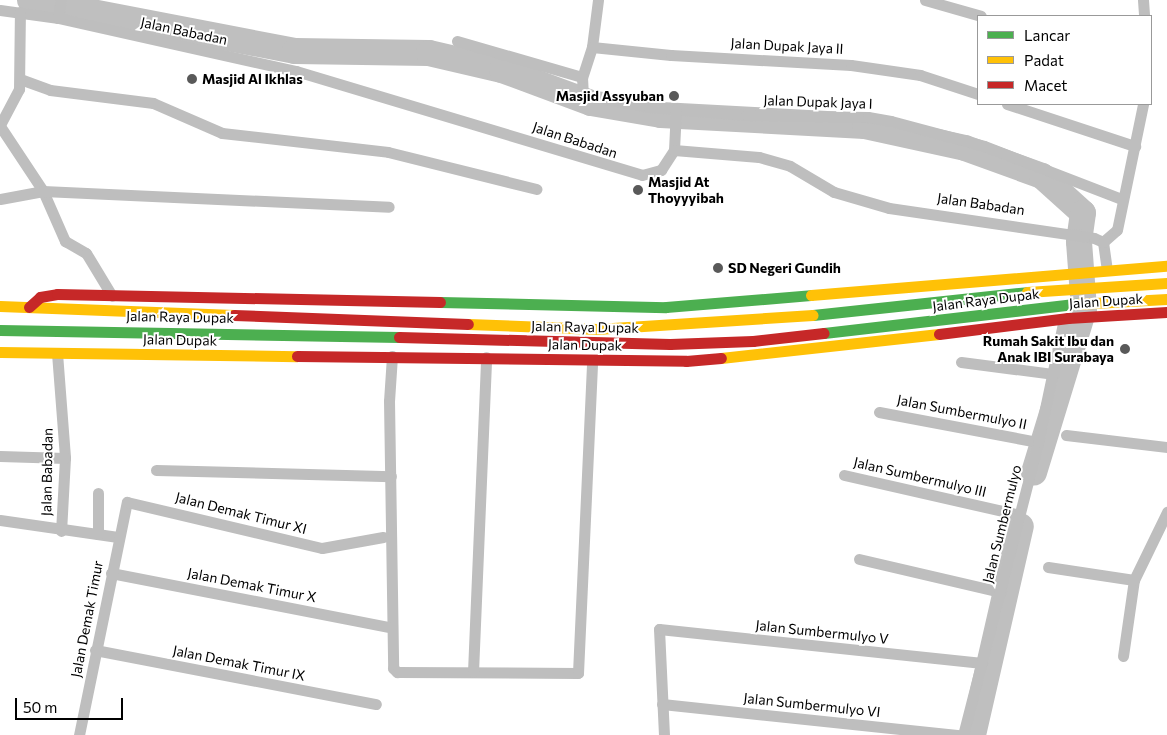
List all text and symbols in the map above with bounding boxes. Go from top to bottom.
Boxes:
street label: Jalan Babadan [139,14,229,48]
legend [977,15,1152,105]
text: Lancar [1024,26,1070,44]
street label: Jalan Dupak Jaya II [730,35,844,57]
text: Padat [1024,51,1064,69]
place label: Masjid Al Ikhlas [202,71,303,87]
marker: Masjid Al Ikhlas [186,73,198,85]
text: Macet [1024,76,1067,94]
place label: Masjid Assyuban [556,88,664,104]
marker: Masjid Assyuban [668,90,680,102]
street label: Jalan Dupak Jaya I [763,92,873,112]
street label: Jalan Babadan [530,118,620,162]
place label: Masjid At Thoyyyibah [648,174,724,206]
marker: Masjid At Thoyyyibah [632,184,644,196]
street label: Jalan Babadan [936,190,1026,218]
place label: SD Negeri Gundih [728,260,841,276]
marker: SD Negeri Gundih [712,262,724,274]
street label: Jalan Raya Dupak [931,285,1041,315]
street label: Jalan Dupak [1068,290,1144,312]
street label: Jalan Raya Dupak [126,308,234,326]
street label: Jalan Raya Dupak [531,318,639,336]
street label: Jalan Dupak [143,331,217,349]
place label: Rumah Sakit Ibu dan Anak IBI Surabaya [983,333,1114,366]
street label: Jalan Dupak [548,336,622,354]
marker: Rumah Sakit Ibu dan Anak IBI Surabaya [1118,342,1132,356]
street label: Jalan Sumbermulyo II [896,391,1028,433]
street label: Jalan Babadan [38,428,56,516]
street label: Jalan Sumbermulyo III [852,454,988,500]
street label: Jalan Sumbermulyo [979,463,1025,585]
street label: Jalan Demak Timur XI [174,489,308,537]
street label: Jalan Demak Timur [67,559,107,679]
street label: Jalan Demak Timur X [186,564,318,606]
street label: Jalan Sumbermulyo V [755,617,889,647]
street label: Jalan Demak Timur IX [171,642,307,684]
scale bar [18,688,125,720]
street label: Jalan Sumbermulyo VI [743,689,881,721]
text: 50 m [23,698,57,716]

